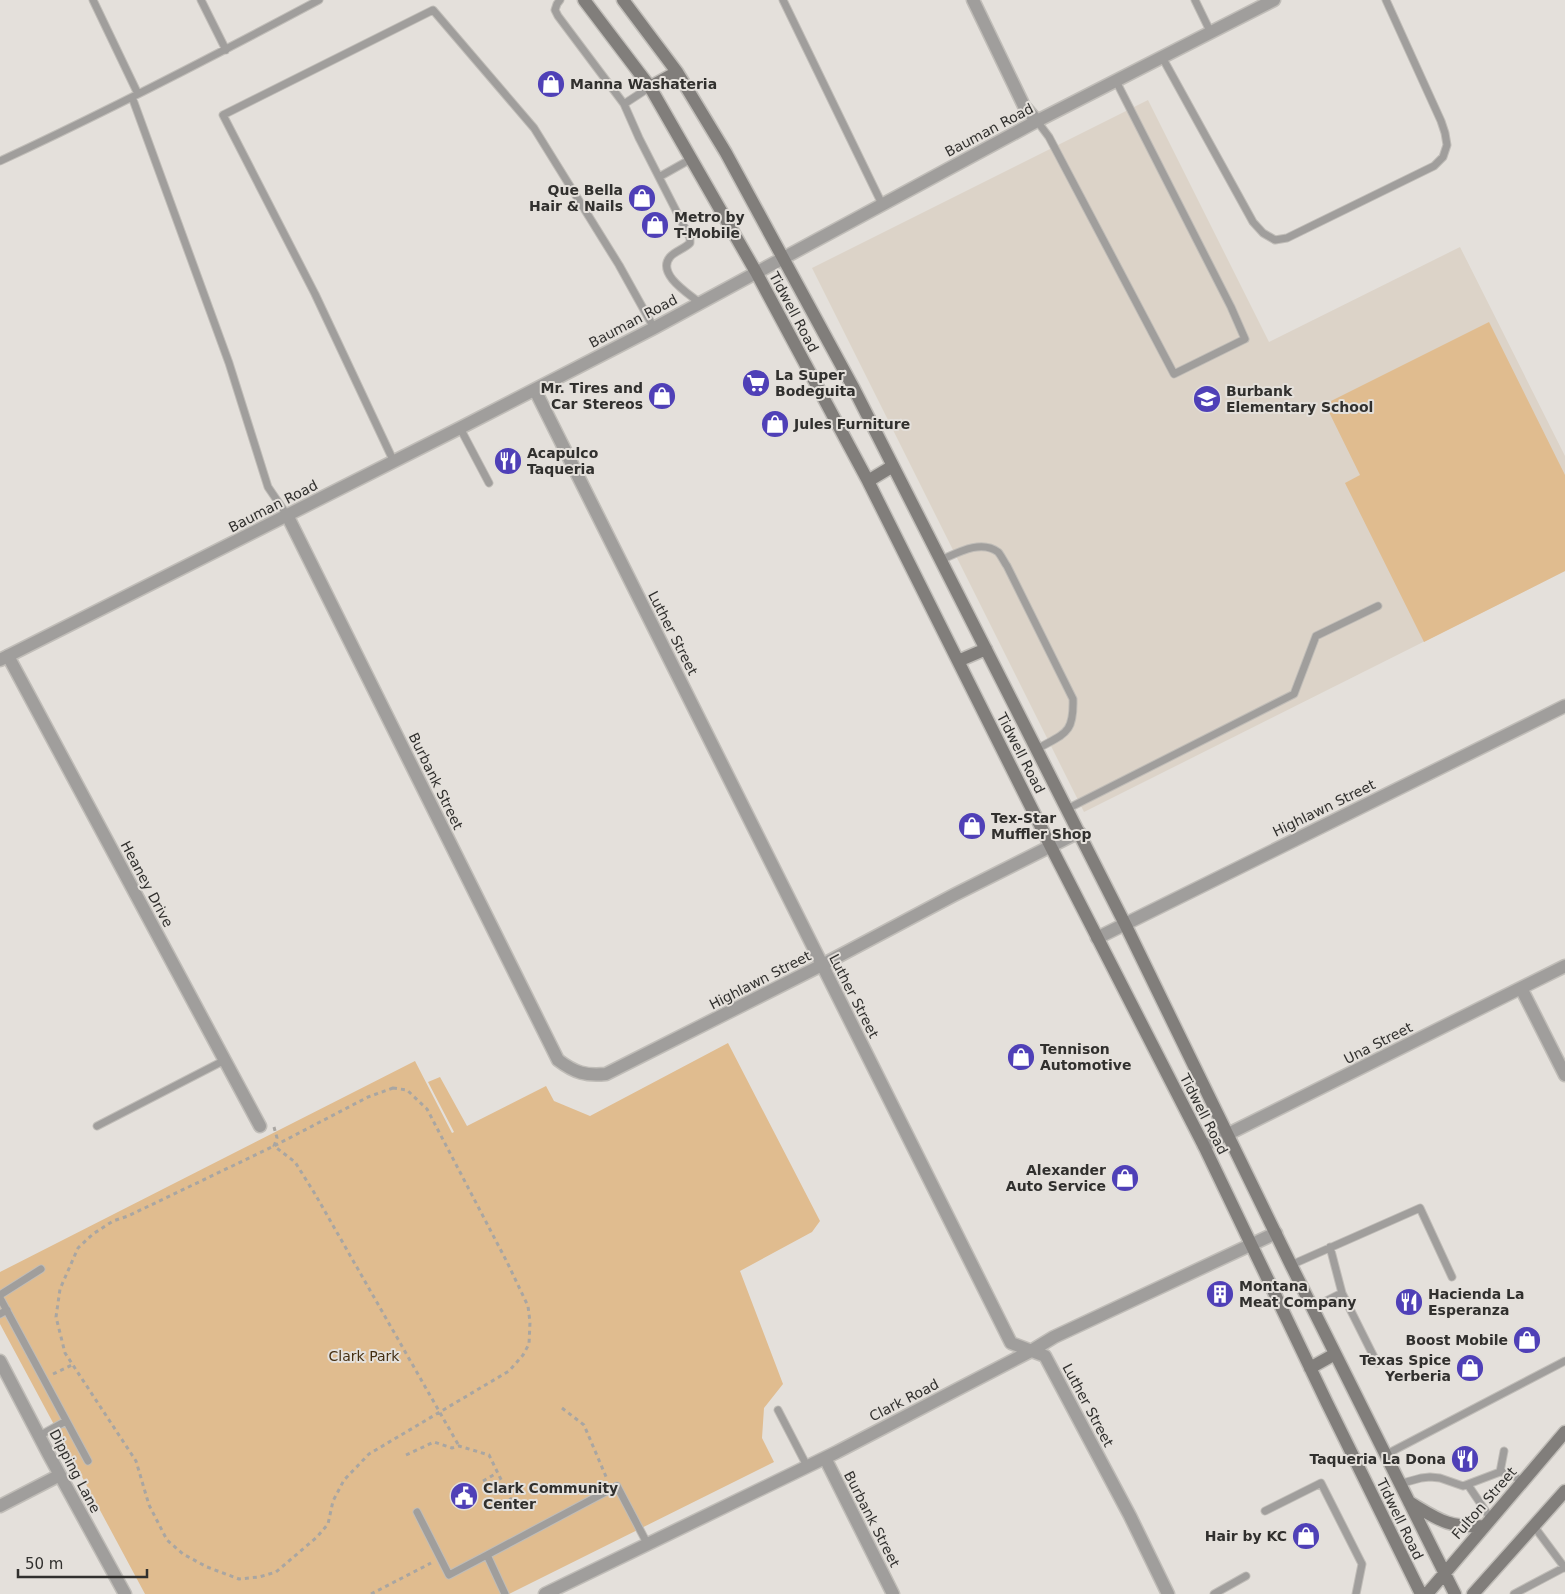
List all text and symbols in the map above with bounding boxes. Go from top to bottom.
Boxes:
shop icon: Manna Washateria [536,69,566,99]
place label: Manna Washateria [570,76,717,92]
street label: Bauman Road [942,100,1036,160]
place label: Que Bella Hair & Nails [529,182,623,214]
shop icon: Que Bella Hair & Nails [627,183,657,213]
place label: Metro by T-Mobile [674,209,745,241]
shop icon: Metro by T-Mobile [640,210,670,240]
street label: Tidwell Road [766,268,822,355]
street label: Bauman Road [586,291,680,351]
place label: La Super Bodeguita [775,367,856,399]
supermarket icon: La Super Bodeguita [741,368,771,398]
place label: Mr. Tires and Car Stereos [541,380,643,412]
shop icon: Mr. Tires and Car Stereos [647,381,677,411]
place label: Burbank Elementary School [1226,383,1373,415]
school or university icon: Burbank Elementary School [1192,384,1222,414]
shop icon: Jules Furniture [760,409,790,439]
place label: Jules Furniture [793,416,910,432]
place label: Acapulco Taqueria [527,445,599,477]
restaurant icon: Acapulco Taqueria [493,446,523,476]
street label: Bauman Road [226,477,320,535]
street label: Luther Street [645,588,701,678]
street label: Tidwell Road [993,709,1048,796]
street label: Burbank Street [406,730,467,832]
street label: Highlawn Street [1270,776,1378,840]
place label: Tex-Star Muffler Shop [991,810,1092,842]
shop icon: Tex-Star Muffler Shop [957,811,987,841]
street label: Heaney Drive [118,838,176,930]
street label: Highlawn Street [706,947,814,1013]
street label: Luther Street [826,951,882,1041]
street label: Una Street [1341,1019,1415,1067]
place label: Tennison Automotive [1040,1041,1131,1073]
shop icon: Tennison Automotive [1006,1042,1036,1072]
street label: Tidwell Road [1176,1070,1231,1157]
place label: Alexander Auto Service [1006,1162,1106,1194]
shop icon: Alexander Auto Service [1110,1163,1140,1193]
place label: Montana Meat Company [1239,1278,1356,1310]
building icon: Montana Meat Company [1205,1279,1235,1309]
place label: Hacienda La Esperanza [1428,1286,1524,1318]
restaurant icon: Hacienda La Esperanza [1394,1287,1424,1317]
shop icon: Boost Mobile [1512,1325,1542,1355]
place label: Boost Mobile [1406,1332,1508,1348]
park label: Clark Park [329,1348,400,1364]
place label: Texas Spice Yerberia [1359,1352,1451,1384]
shop icon: Texas Spice Yerberia [1455,1353,1485,1383]
street label: Luther Street [1059,1361,1117,1450]
street label: Clark Road [867,1376,941,1424]
street label: Dipping Lane [46,1426,104,1516]
restaurant icon: Taqueria La Dona [1450,1444,1480,1474]
place label: Taqueria La Dona [1309,1451,1446,1467]
street label: Fulton Street [1448,1463,1520,1542]
street label: Burbank Street [841,1468,903,1570]
street label: Tidwell Road [1373,1475,1427,1562]
place label: Clark Community Center [483,1480,618,1512]
public building icon: Clark Community Center [449,1481,479,1511]
shop icon: Hair by KC [1291,1521,1321,1551]
place label: Hair by KC [1205,1528,1287,1544]
scale bar [18,1546,146,1578]
text: 50 m [25,1555,63,1573]

